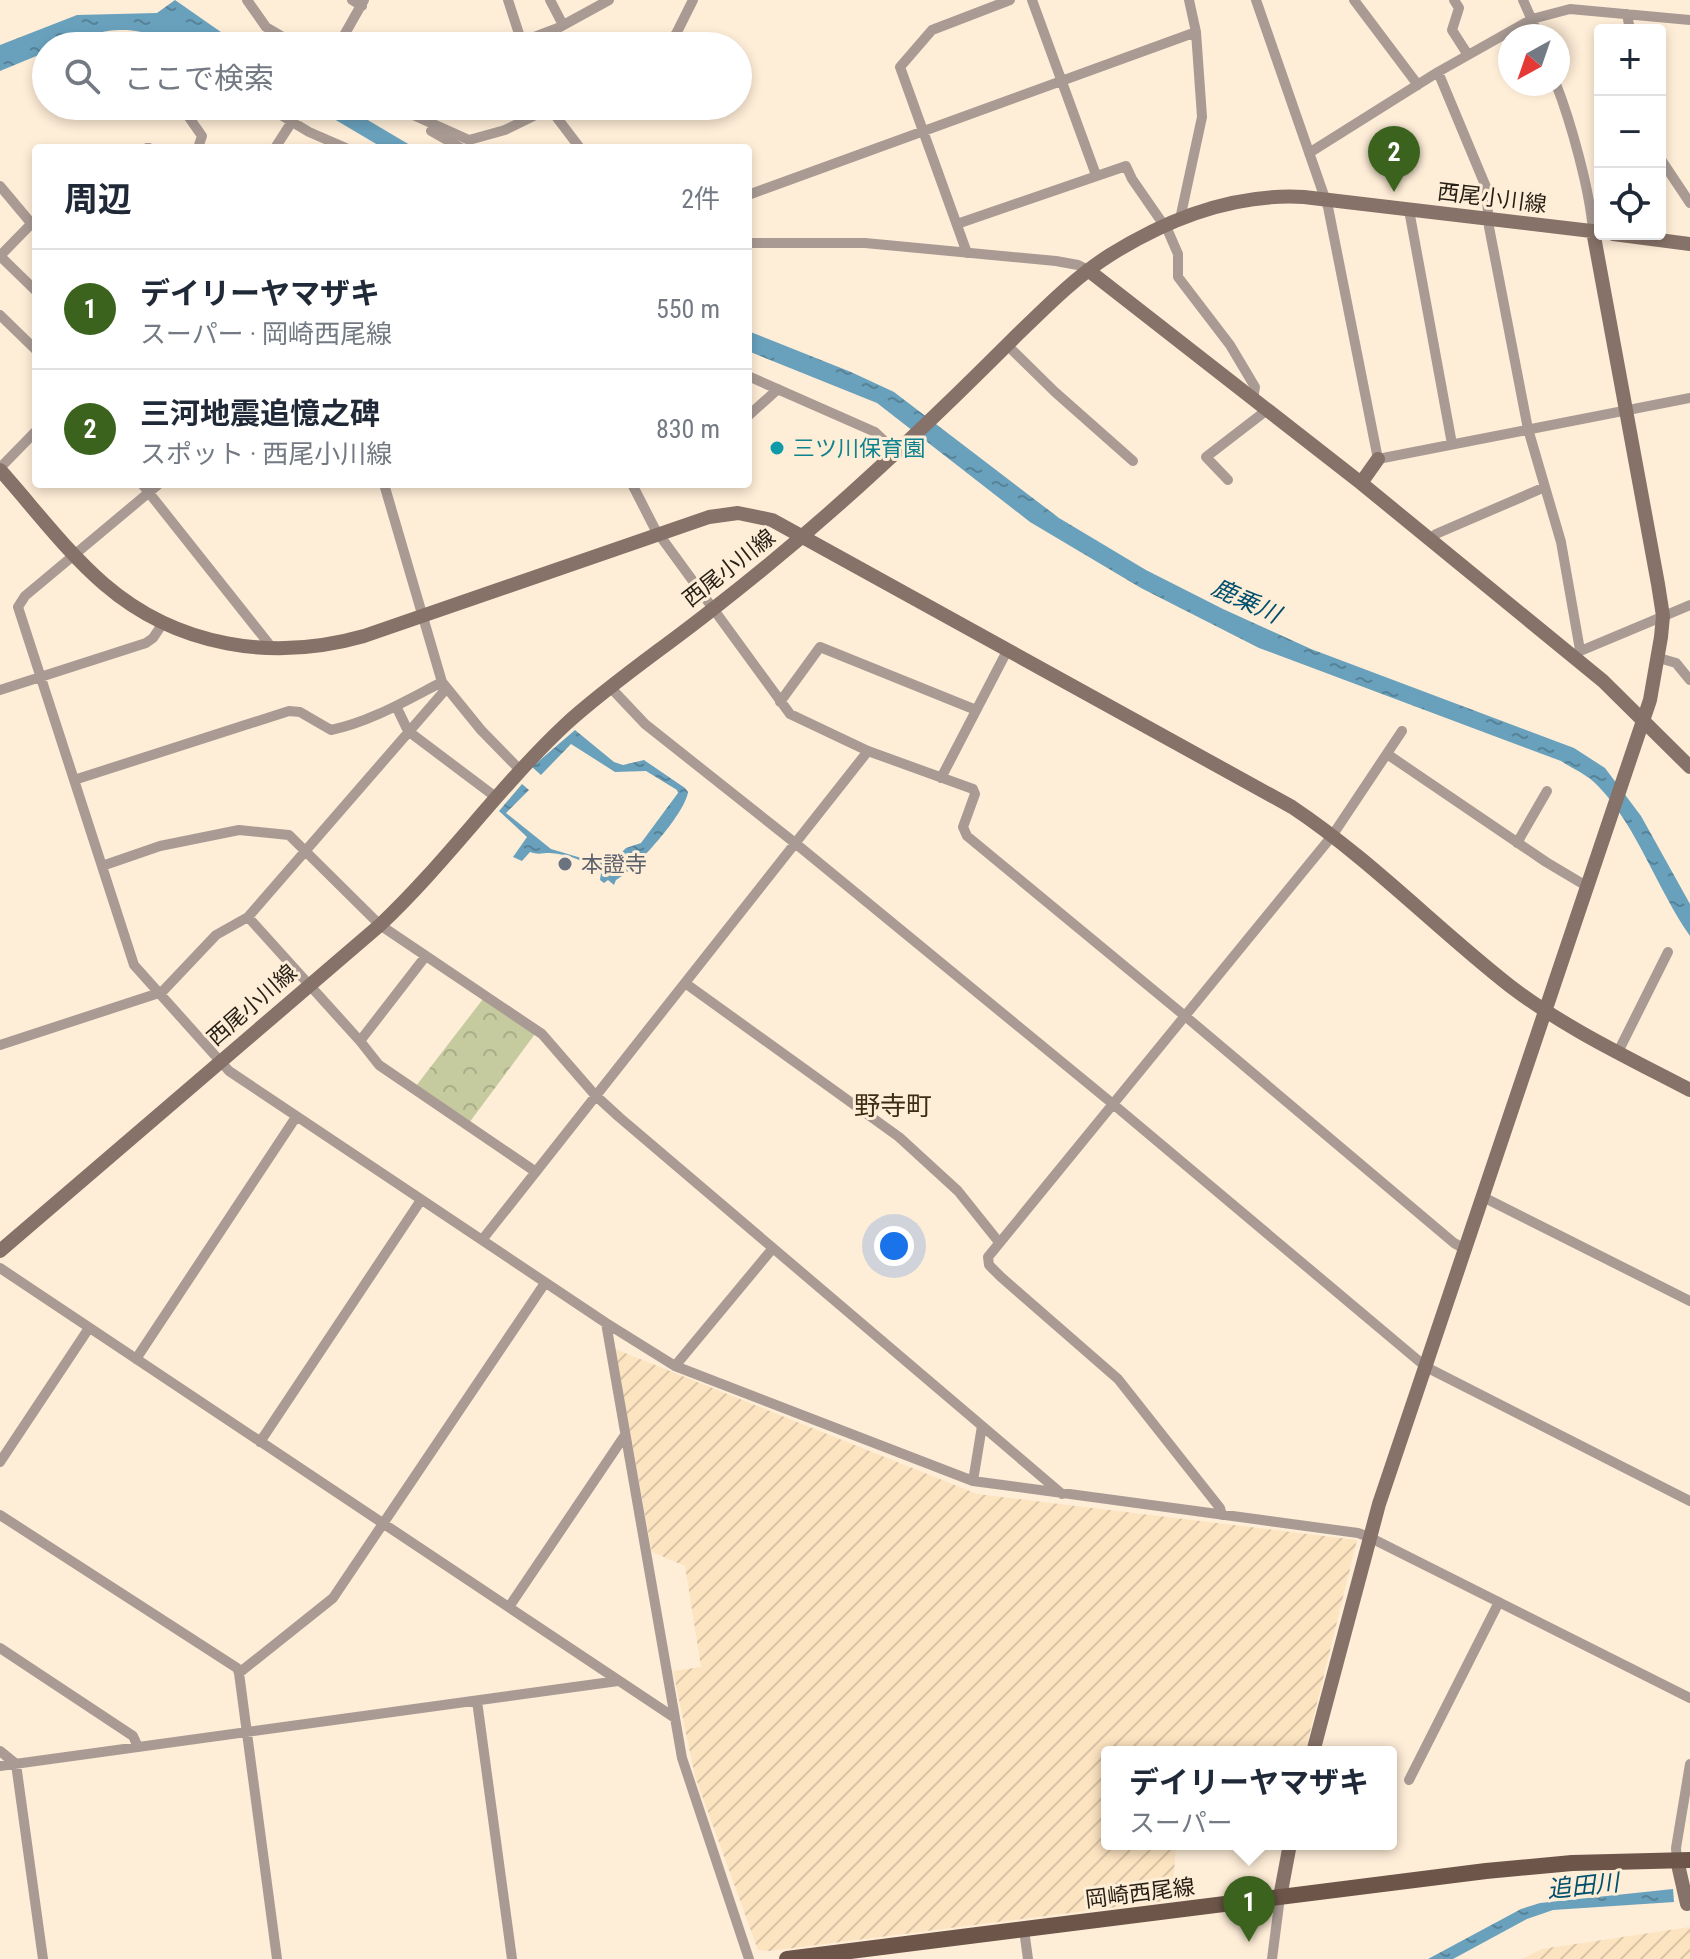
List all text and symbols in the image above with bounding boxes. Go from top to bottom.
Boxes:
north arrow [1498,24,1570,96]
map controls [1594,24,1666,240]
button: + [1594,24,1666,96]
search box [32,32,752,120]
icon: search [60,54,104,98]
text: ここで検索 [124,61,274,96]
button: − [1594,96,1666,168]
pin: 2 [1368,126,1420,192]
button: locate [1594,168,1666,240]
text: 周辺 [64,179,132,219]
street label: 西尾小川線 [1436,179,1548,217]
text: 2件 [681,184,720,214]
text: デイリーヤマザキ [140,276,380,311]
text: 1 [83,294,97,324]
text: 550 m [656,294,720,324]
text: スーパー · 岡崎西尾線 [140,319,392,349]
text: 三河地震追憶之碑 [140,396,380,431]
text: 2 [83,414,97,444]
text: 830 m [656,414,720,444]
place label: 三ツ川保育園 [793,436,925,461]
text: スポット · 西尾小川線 [140,439,392,469]
marker: 三ツ川保育園 [768,439,786,457]
street label: 西尾小川線 [678,524,780,612]
water label: 鹿乗川 [1207,573,1287,630]
place label: 本證寺 [581,852,647,877]
marker: 本證寺 [556,855,574,873]
street label: 西尾小川線 [202,959,302,1051]
district label: 野寺町 [854,1091,932,1121]
your location [874,1226,914,1266]
popup [1101,1746,1397,1850]
text: デイリーヤマザキ [1129,1765,1369,1800]
text: スーパー [1129,1808,1233,1838]
water label: 追田川 [1546,1868,1623,1904]
street label: 岡崎西尾線 [1084,1874,1196,1912]
pin: 1 [1223,1876,1275,1942]

